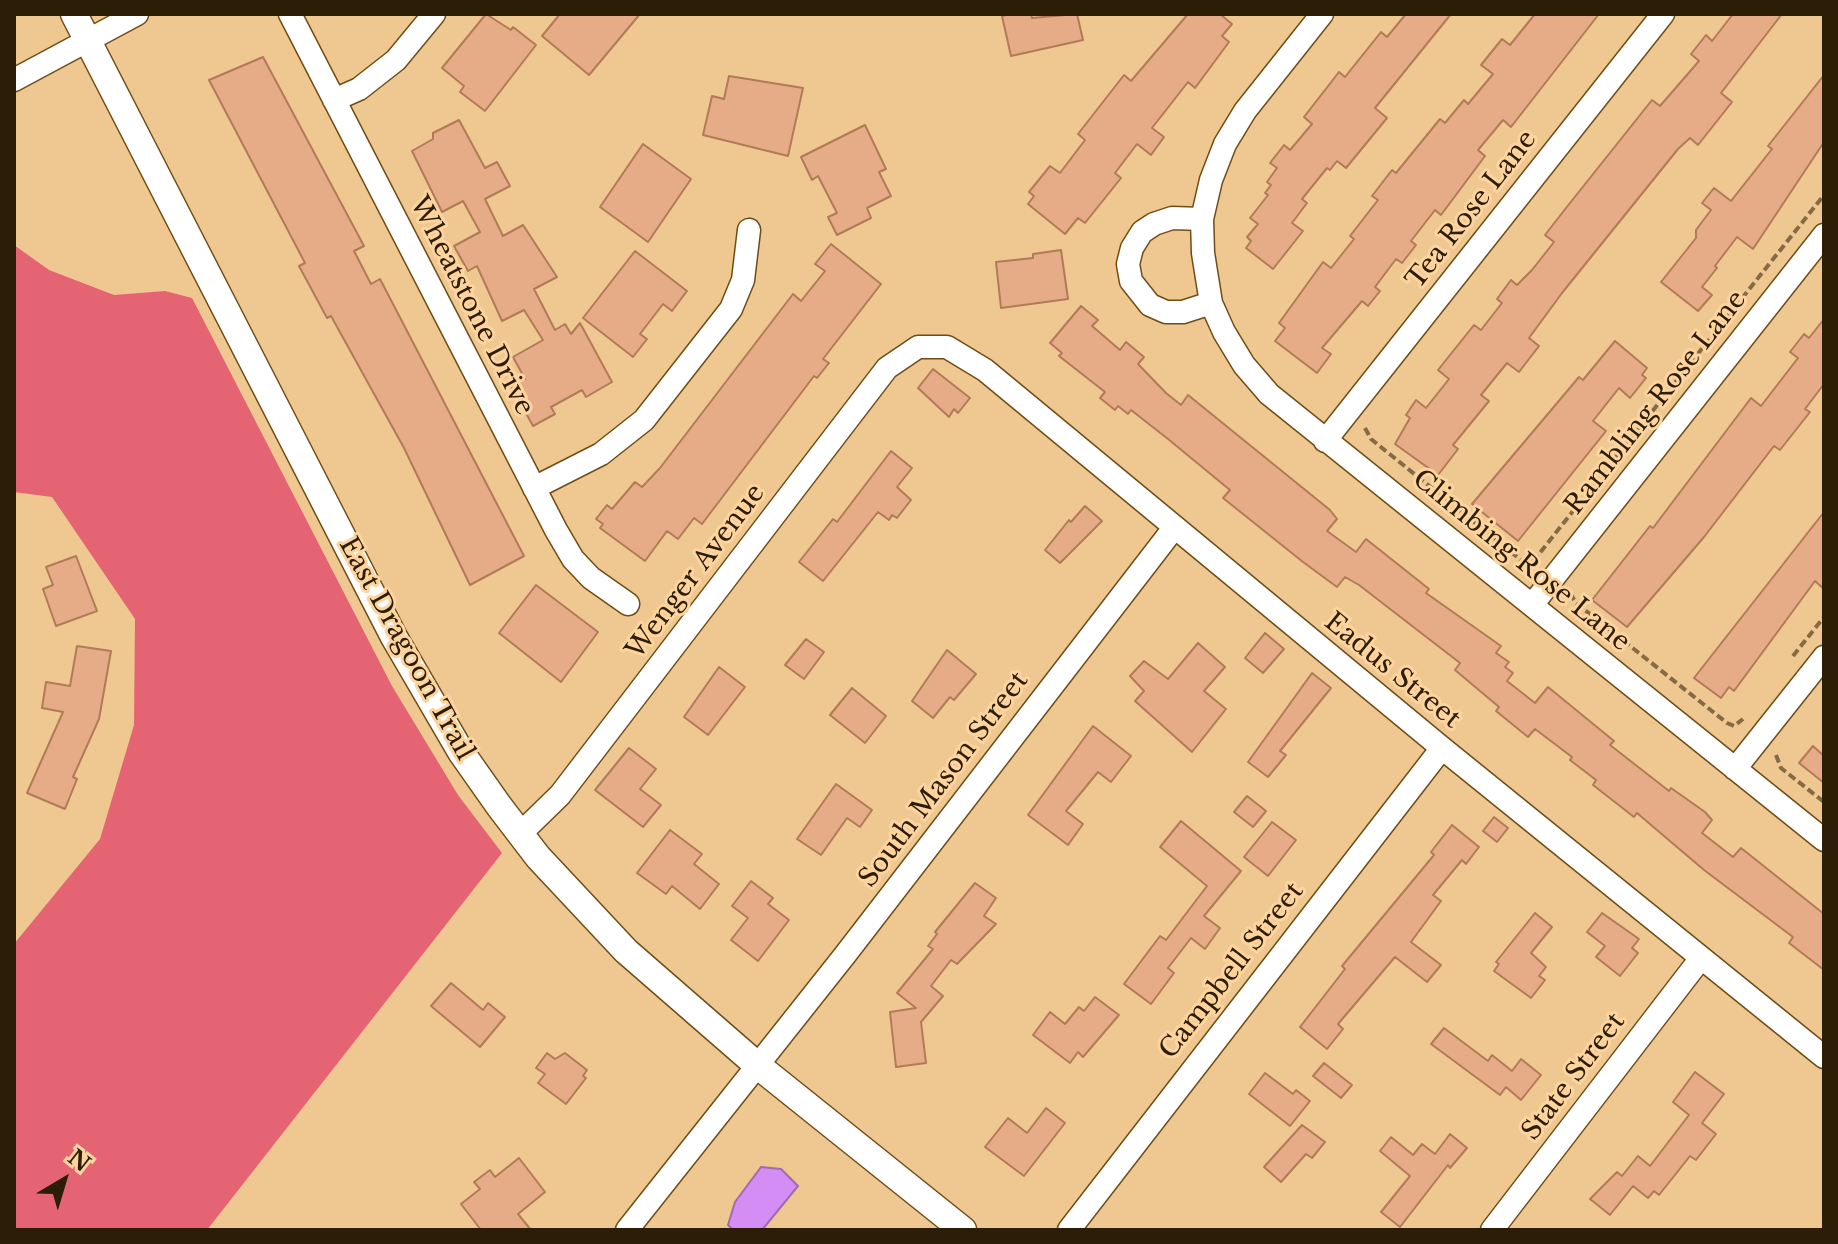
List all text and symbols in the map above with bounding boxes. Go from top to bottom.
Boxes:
street label: Tea Rose Lane [1400,125,1544,295]
street label: Wheatstone Drive [402,191,540,421]
street label: Rambling Rose Lane [1559,285,1753,521]
street label: Climbing Rose Lane [1406,464,1636,658]
street label: Wenger Avenue [620,479,772,665]
street label: East Dragoon Trail [332,532,480,766]
street label: Eadus Street [1318,607,1466,735]
street label: South Mason Street [853,666,1035,894]
street label: Campbell Street [1153,877,1311,1065]
street label: State Street [1516,1007,1632,1147]
north arrow [24,1140,104,1220]
text: N [63,1144,96,1178]

